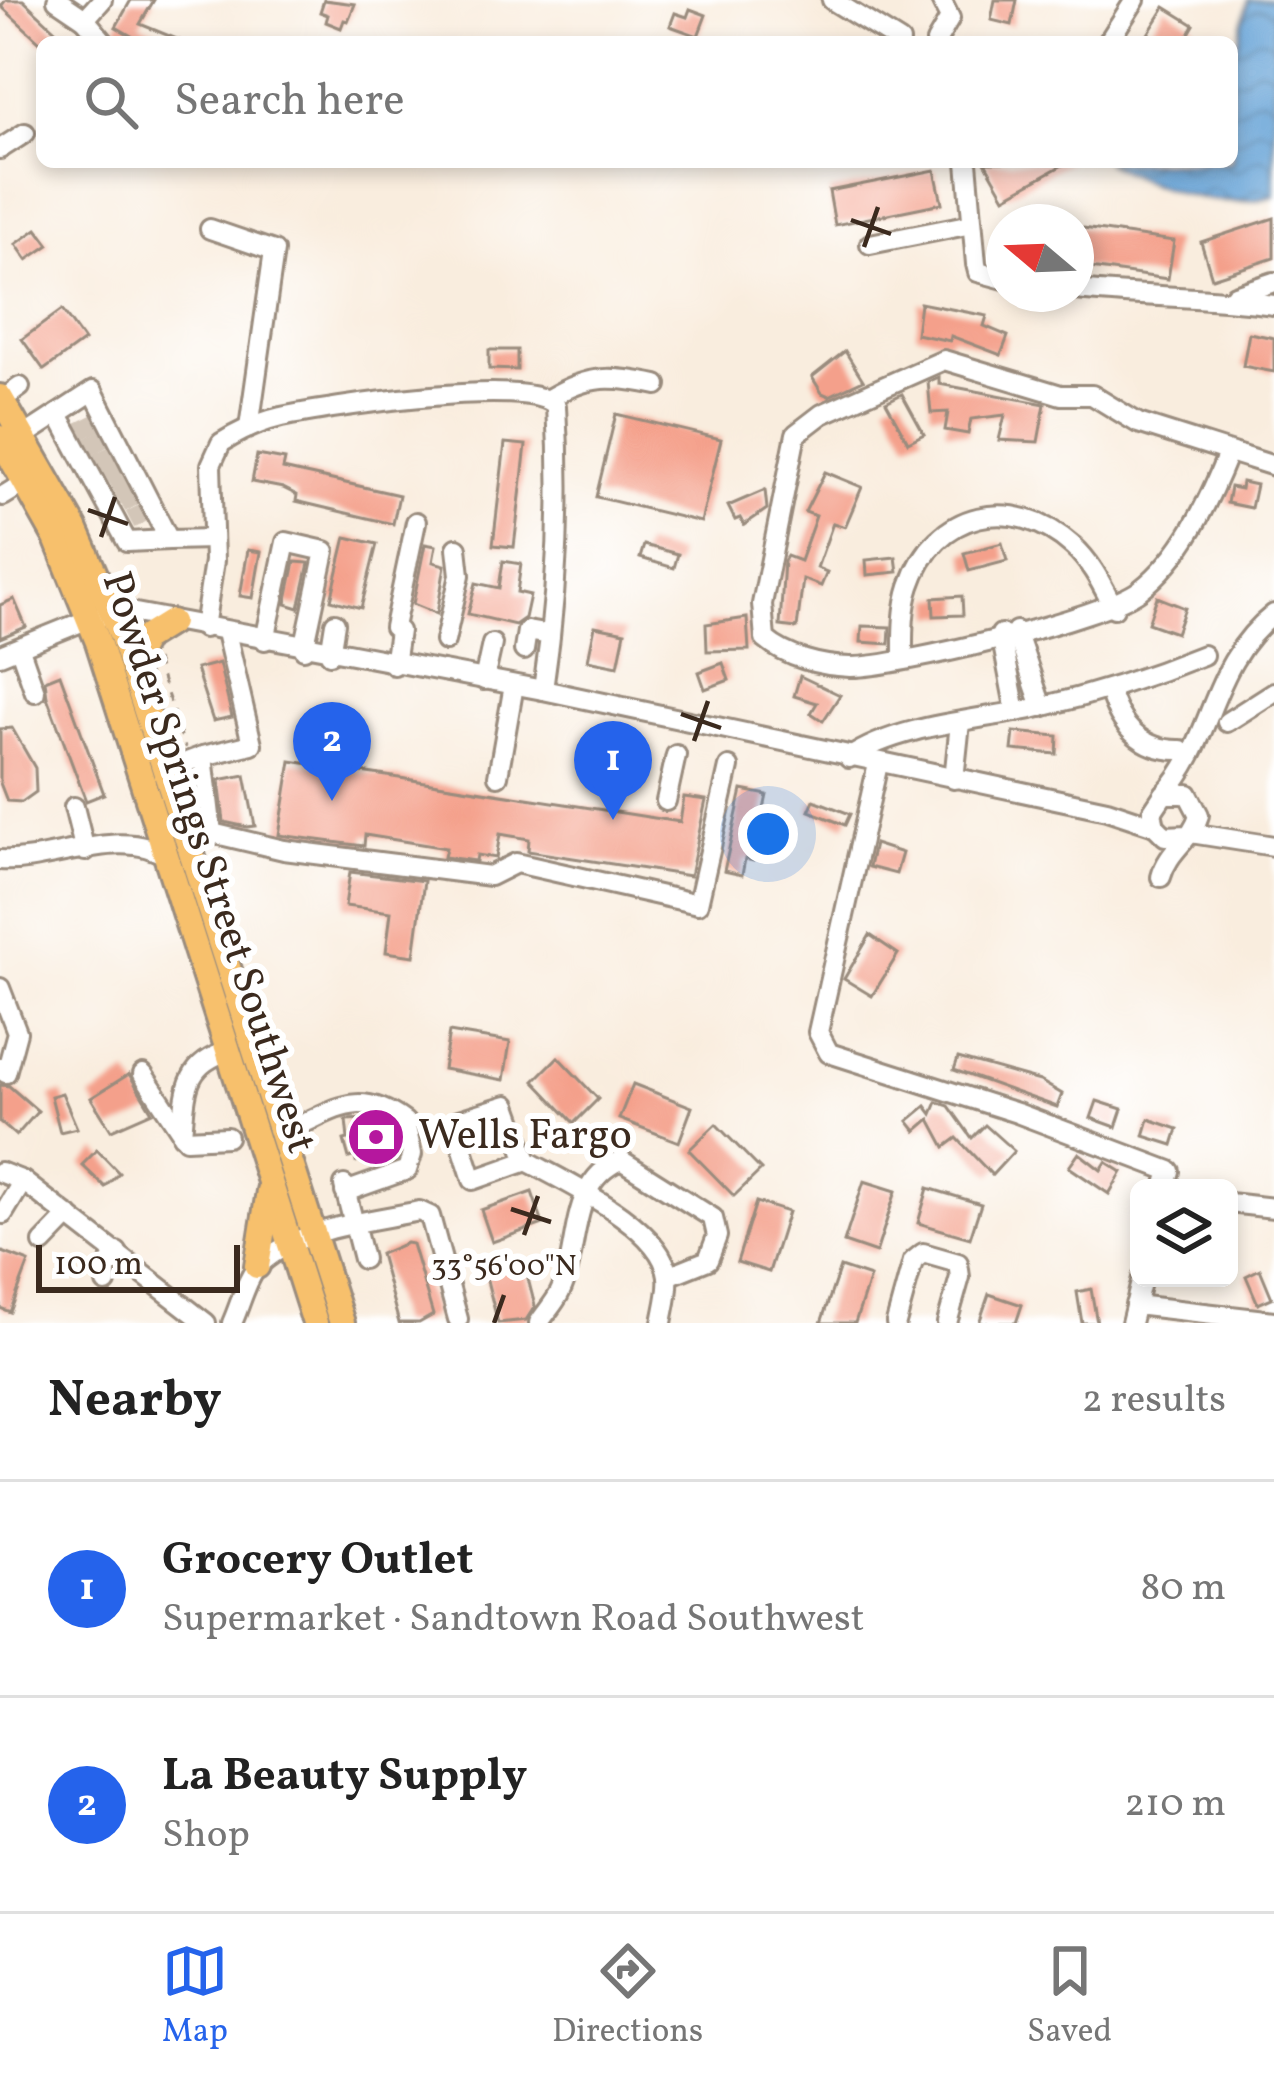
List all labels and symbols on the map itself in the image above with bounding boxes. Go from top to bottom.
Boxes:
north arrow [986,204,1094,312]
street label: Powder Springs Street Southwest [85,565,329,1161]
pin: 2 [293,702,371,801]
pin: 1 [574,721,652,820]
your location [738,804,798,864]
bank icon: Wells Fargo [345,1106,407,1168]
place label: Wells Fargo [418,1108,632,1167]
scale bar [36,1239,240,1292]
text: 33°56'00"N [431,1246,577,1288]

